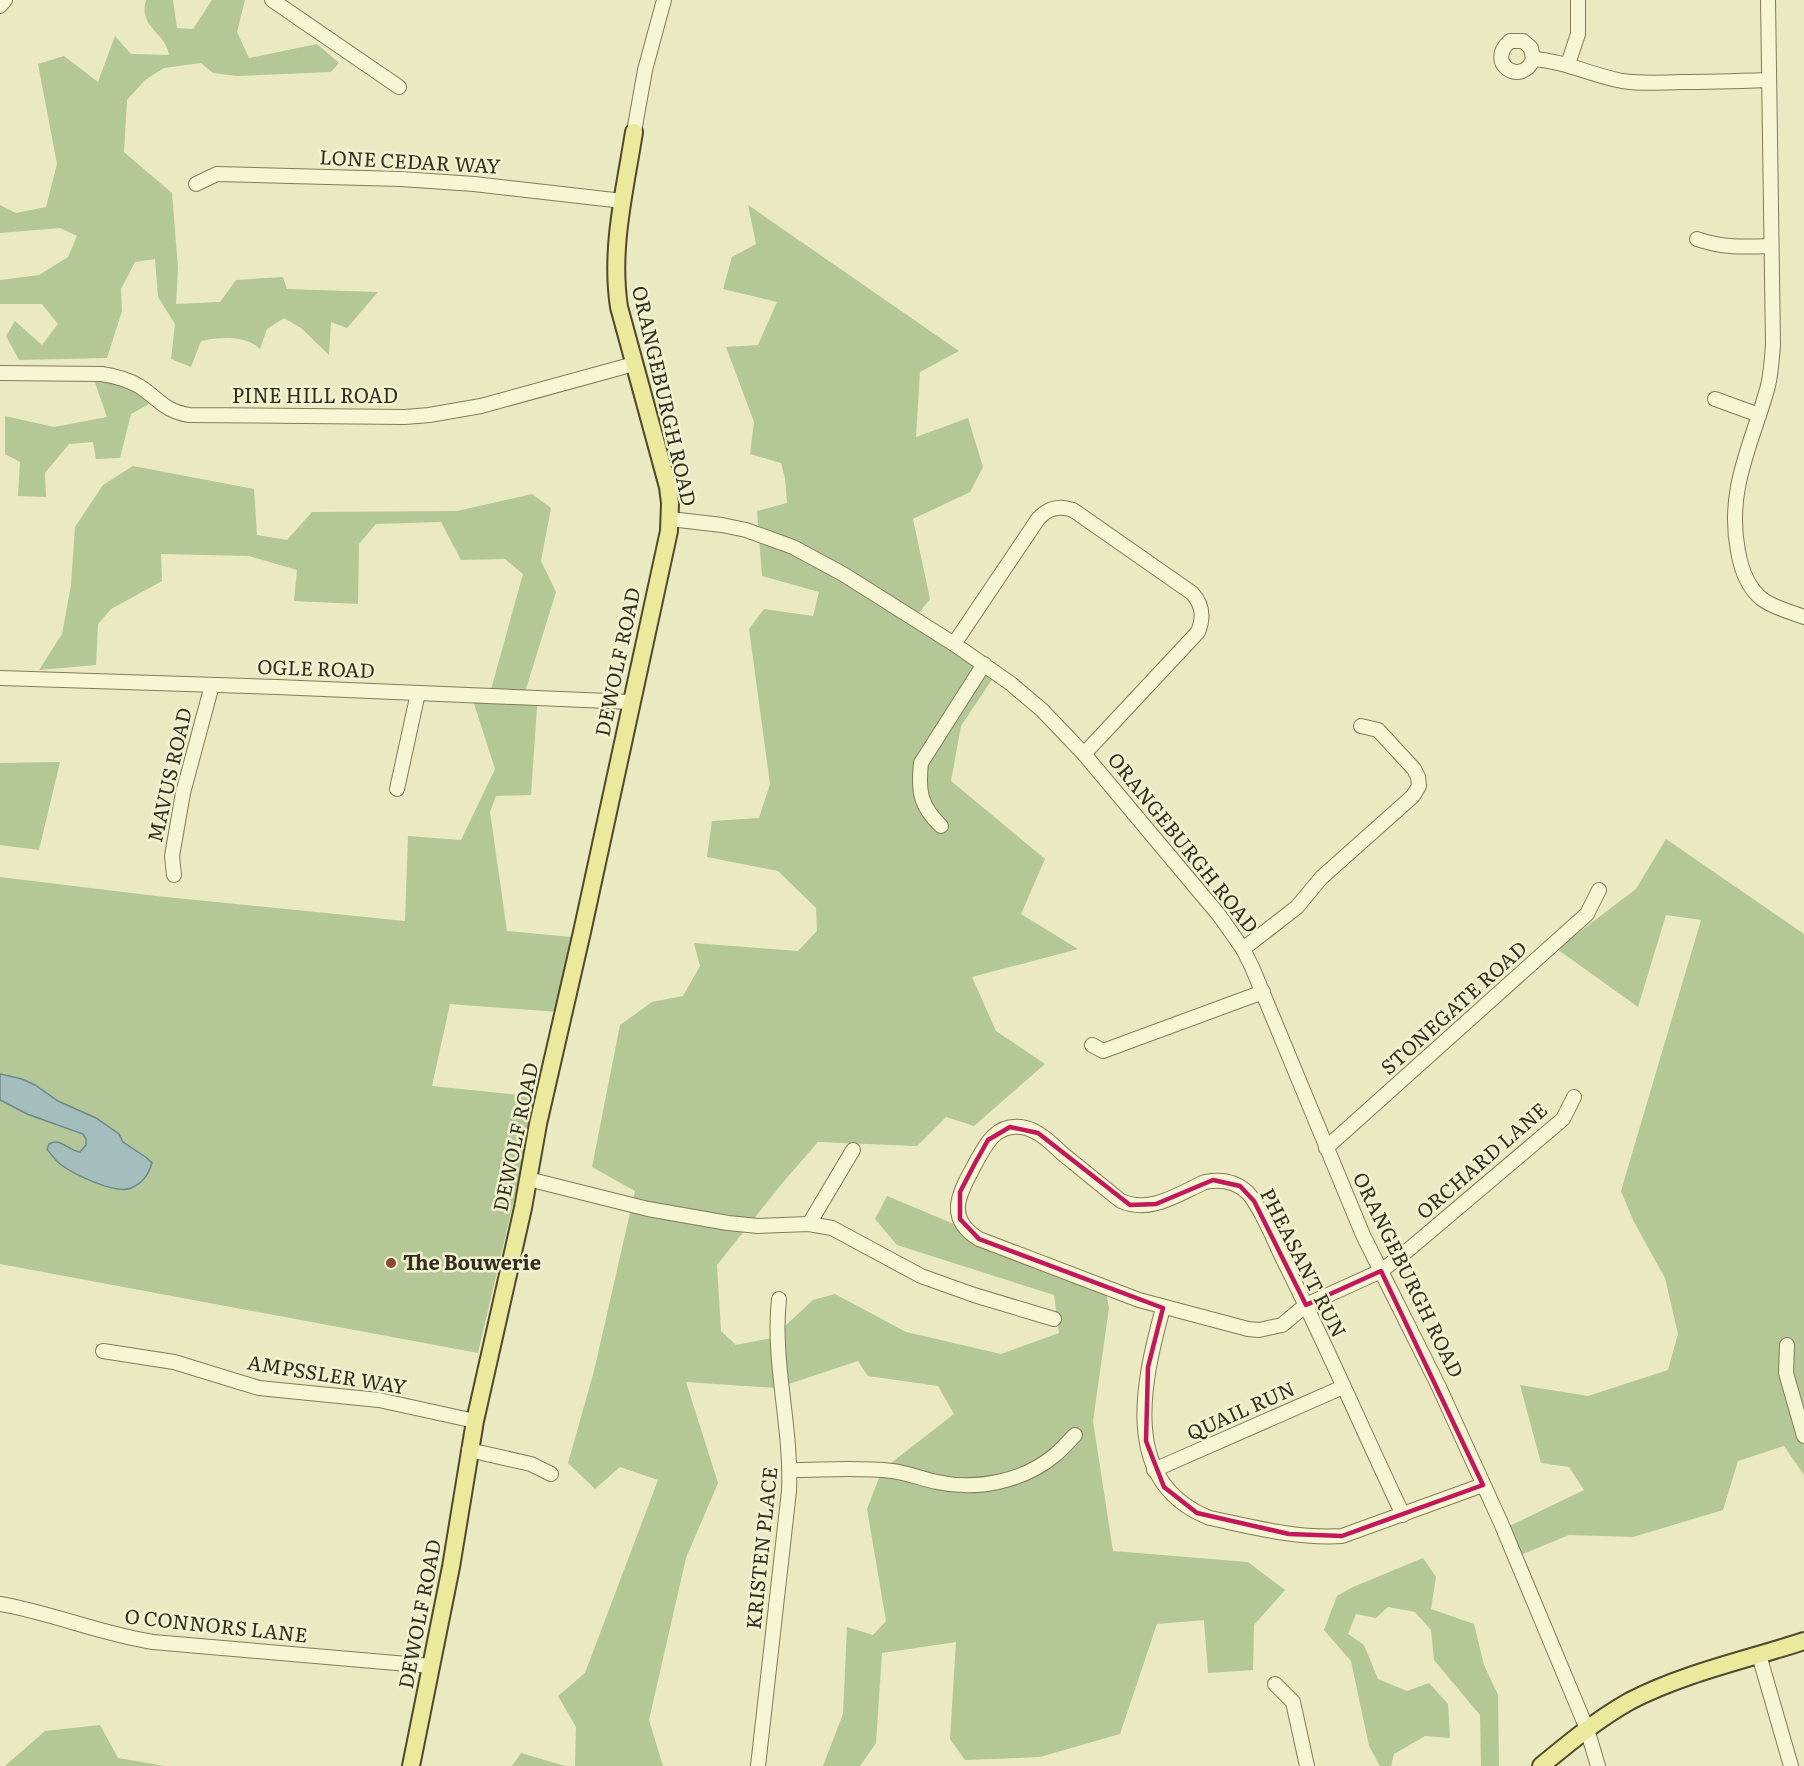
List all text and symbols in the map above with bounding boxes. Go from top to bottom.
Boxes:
street label: LONE CEDAR WAY [319,140,502,180]
street label: ORANGEBURGH ROAD [626,282,706,509]
street label: PINE HILL ROAD [232,379,398,409]
street label: DEWOLF ROAD [586,584,646,739]
street label: OGLE ROAD [257,650,375,684]
street label: MAVUS ROAD [138,704,198,845]
street label: ORANGEBURGH ROAD [1102,745,1267,939]
street label: STONEGATE ROAD [1373,932,1533,1081]
street label: DEWOLF ROAD [484,1059,544,1214]
street label: ORCHARD LANE [1409,1094,1553,1225]
street label: ORANGEBURGH ROAD [1347,1166,1473,1382]
street label: PHEASANT RUN [1254,1182,1355,1342]
place label: The Bouwerie [403,1246,541,1276]
marker: The Bouwerie [384,1256,398,1270]
street label: AMPSSLER WAY [245,1346,409,1400]
street label: QUAIL RUN [1181,1372,1299,1446]
street label: KRISTEN PLACE [737,1465,783,1631]
street label: DEWOLF ROAD [389,1536,447,1691]
street label: O CONNORS LANE [123,1599,309,1649]

